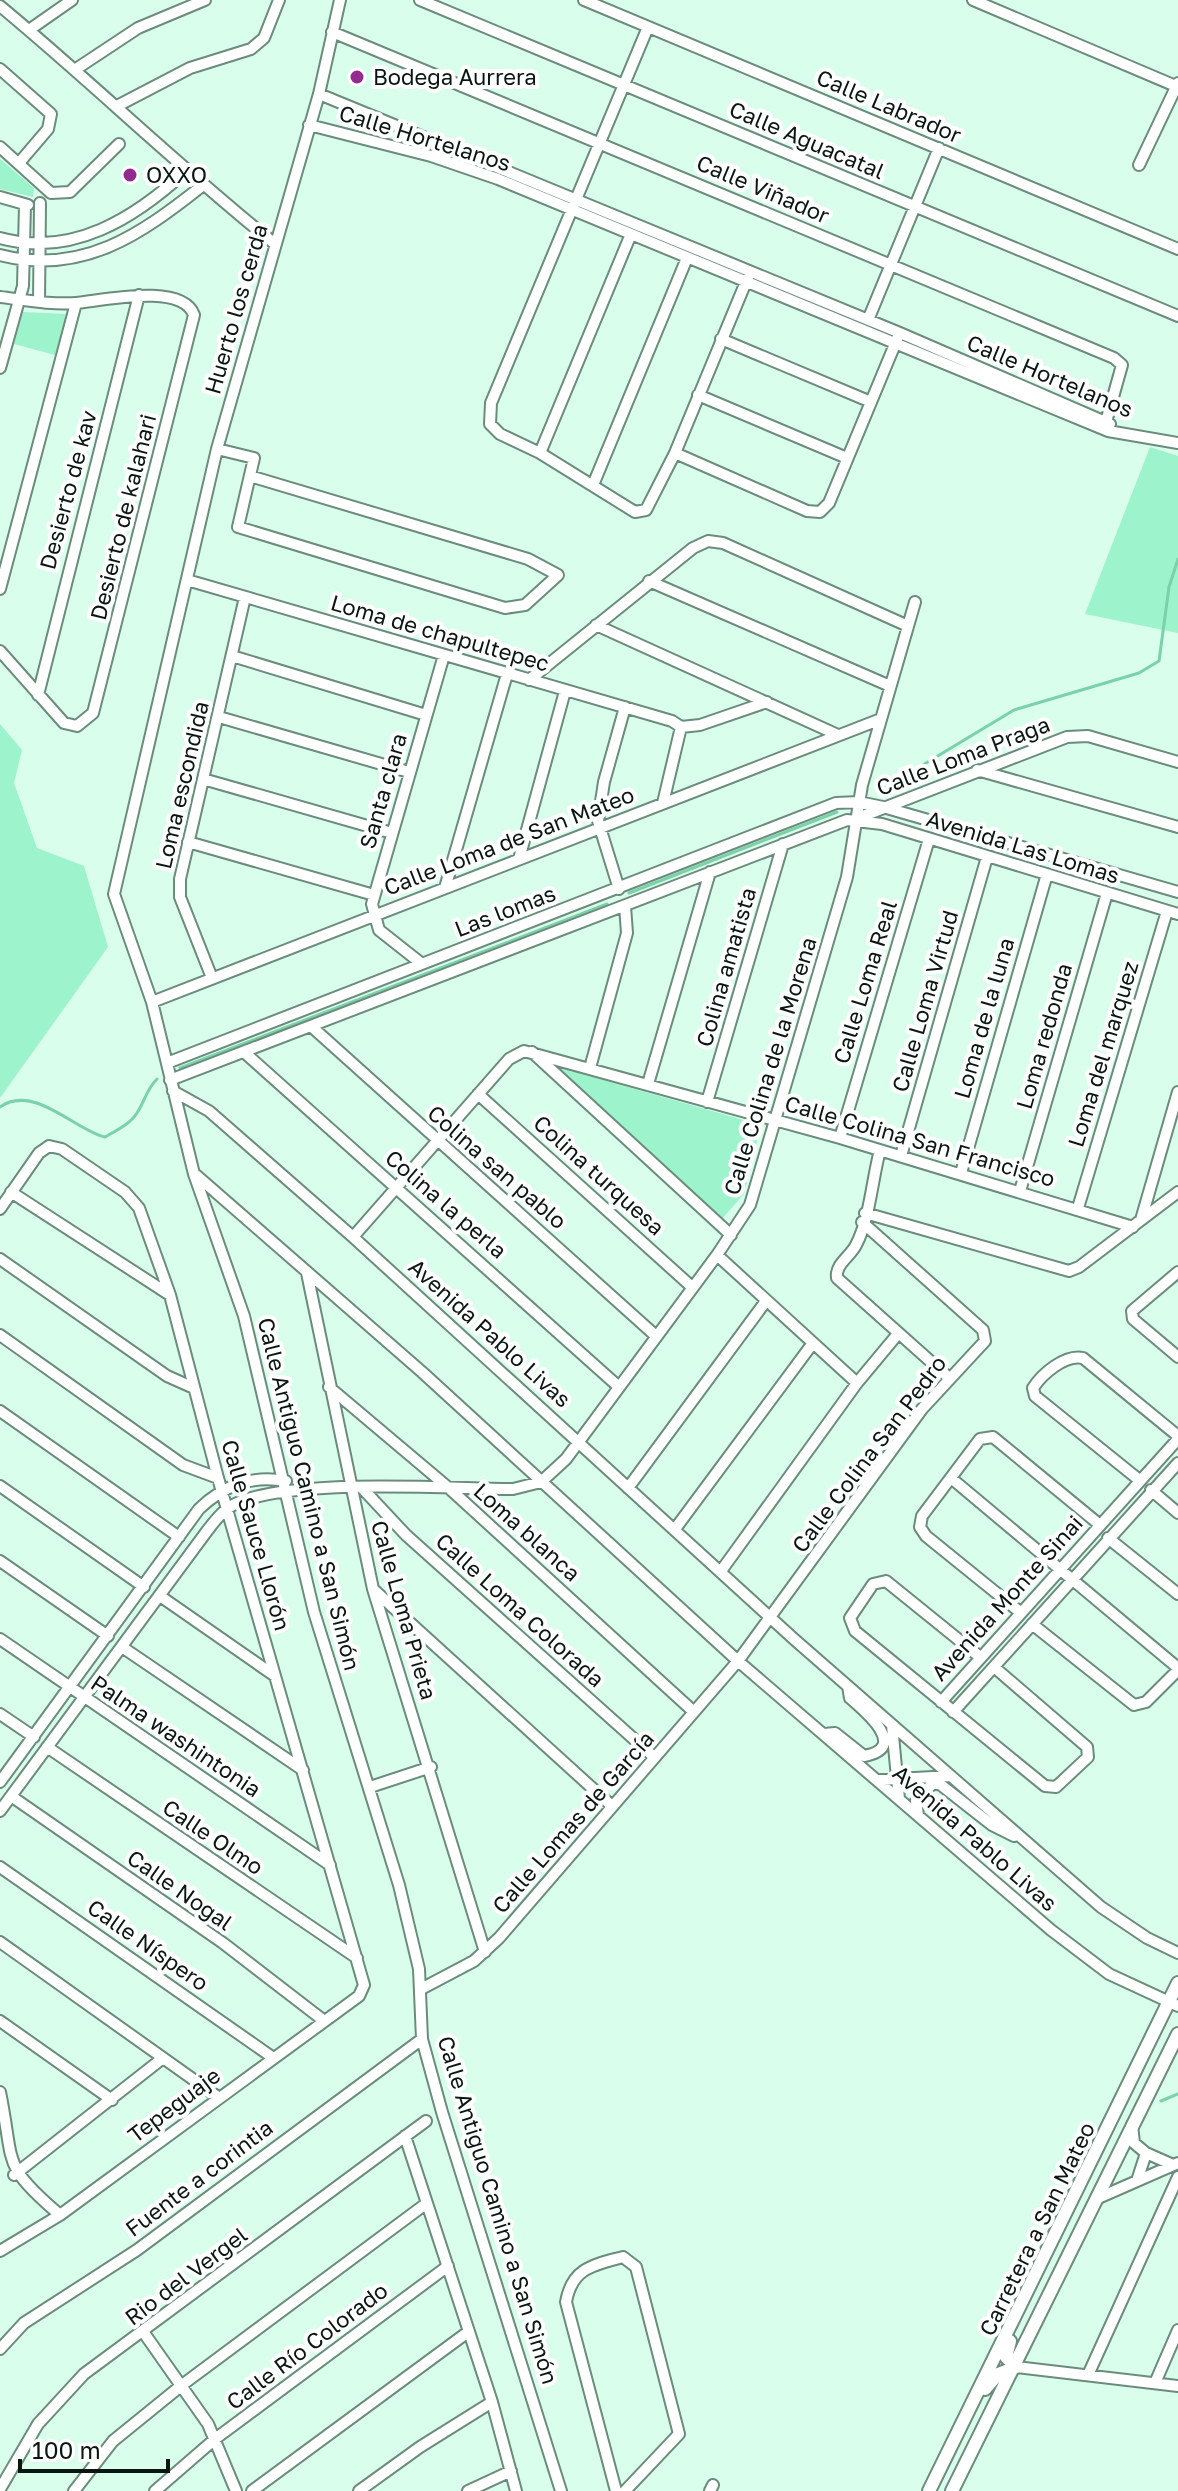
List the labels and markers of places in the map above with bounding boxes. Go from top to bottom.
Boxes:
place label: Bodega Aurrera [373,63,537,90]
marker: Bodega Aurrera [348,68,366,86]
place label: OXXO [146,161,207,188]
marker: OXXO [121,166,139,184]

